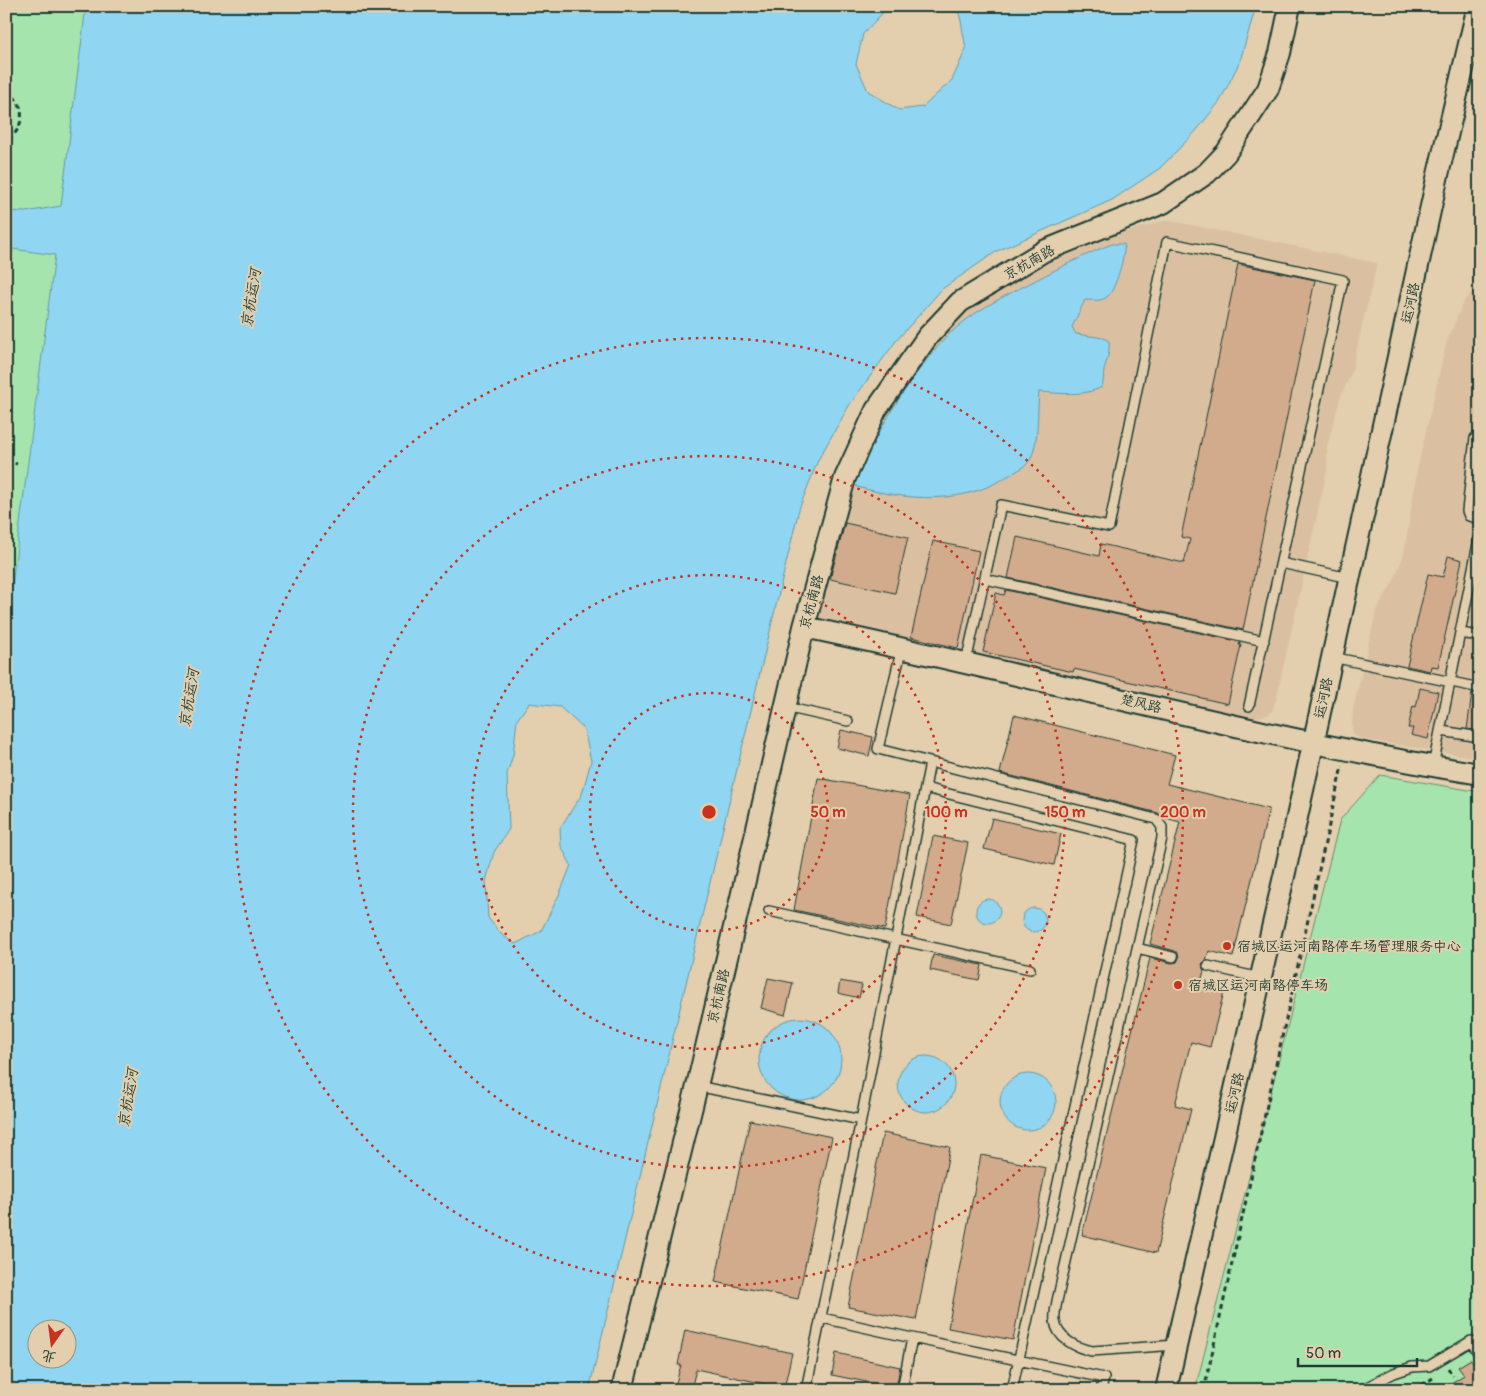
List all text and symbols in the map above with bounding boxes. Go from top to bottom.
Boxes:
street label: 京杭南路 [1001,241,1058,283]
water label: 京杭运河 [237,264,266,329]
street label: 运河路 [1398,281,1423,325]
street label: 京杭南路 [796,573,827,631]
water label: 京杭运河 [175,664,204,729]
street label: 运河路 [1311,676,1336,720]
street label: 楚风路 [1119,690,1163,716]
centre of rings [700,803,718,821]
text: 50 m [811,803,845,822]
text: 100 m [925,803,967,822]
text: 150 m [1045,803,1085,822]
text: 200 m [1160,803,1206,822]
place label: 宿城区运河南路停车场管理服务中心 [1237,938,1461,955]
marker: 宿城区运河南路停车场管理服务中心 [1221,940,1233,952]
street label: 京杭南路 [704,967,733,1025]
place label: 宿城区运河南路停车场 [1188,977,1328,994]
marker: 宿城区运河南路停车场 [1172,979,1184,991]
water label: 京杭运河 [114,1064,143,1129]
street label: 运河路 [1221,1071,1247,1115]
north arrow [28,1318,78,1368]
scale bar [1298,1336,1417,1368]
text: 50 m [1306,1344,1341,1363]
text: 北 [40,1346,58,1366]

